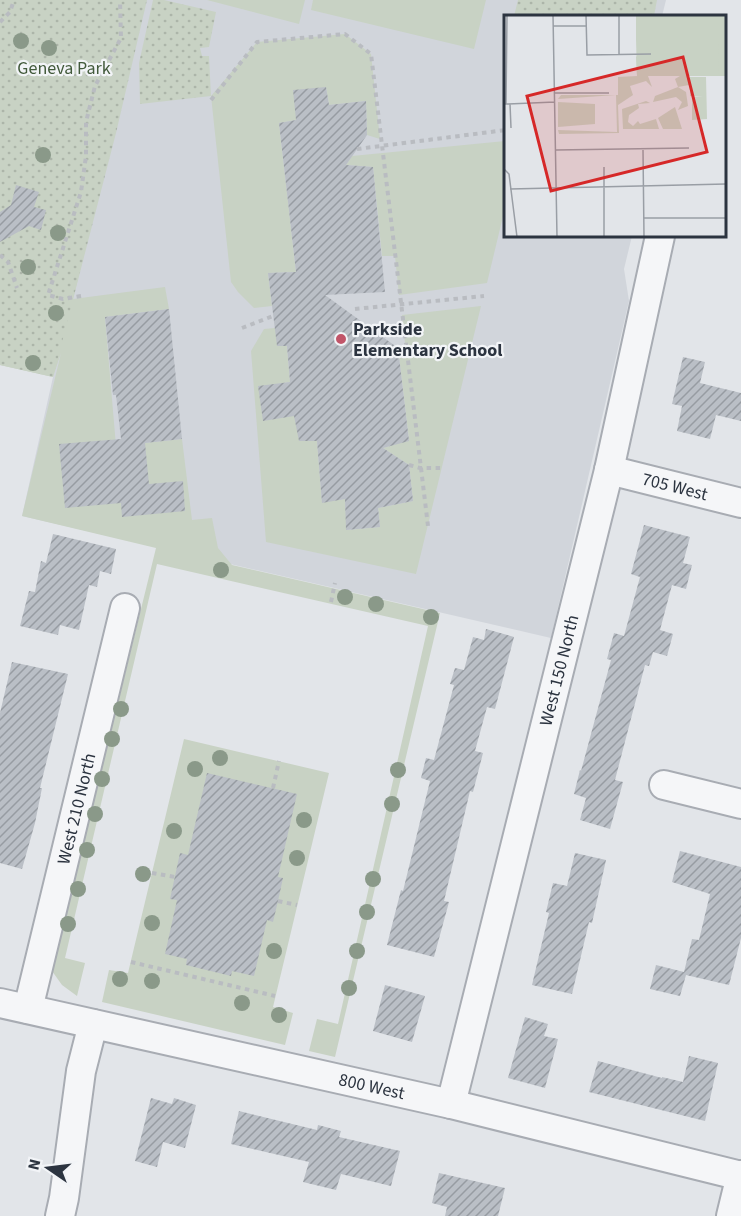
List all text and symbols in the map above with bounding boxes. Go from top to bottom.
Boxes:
inset map [504,15,726,237]
park label: Geneva Park [17,56,111,81]
place label: Parkside Elementary School [353,317,503,363]
marker: Parkside Elementary School [334,332,348,346]
street label: 705 West [639,467,710,507]
street label: West 150 North [534,612,585,729]
street label: West 210 North [51,751,102,867]
street label: 800 West [336,1067,407,1106]
north arrow [18,1138,78,1198]
text: N [22,1157,46,1172]

